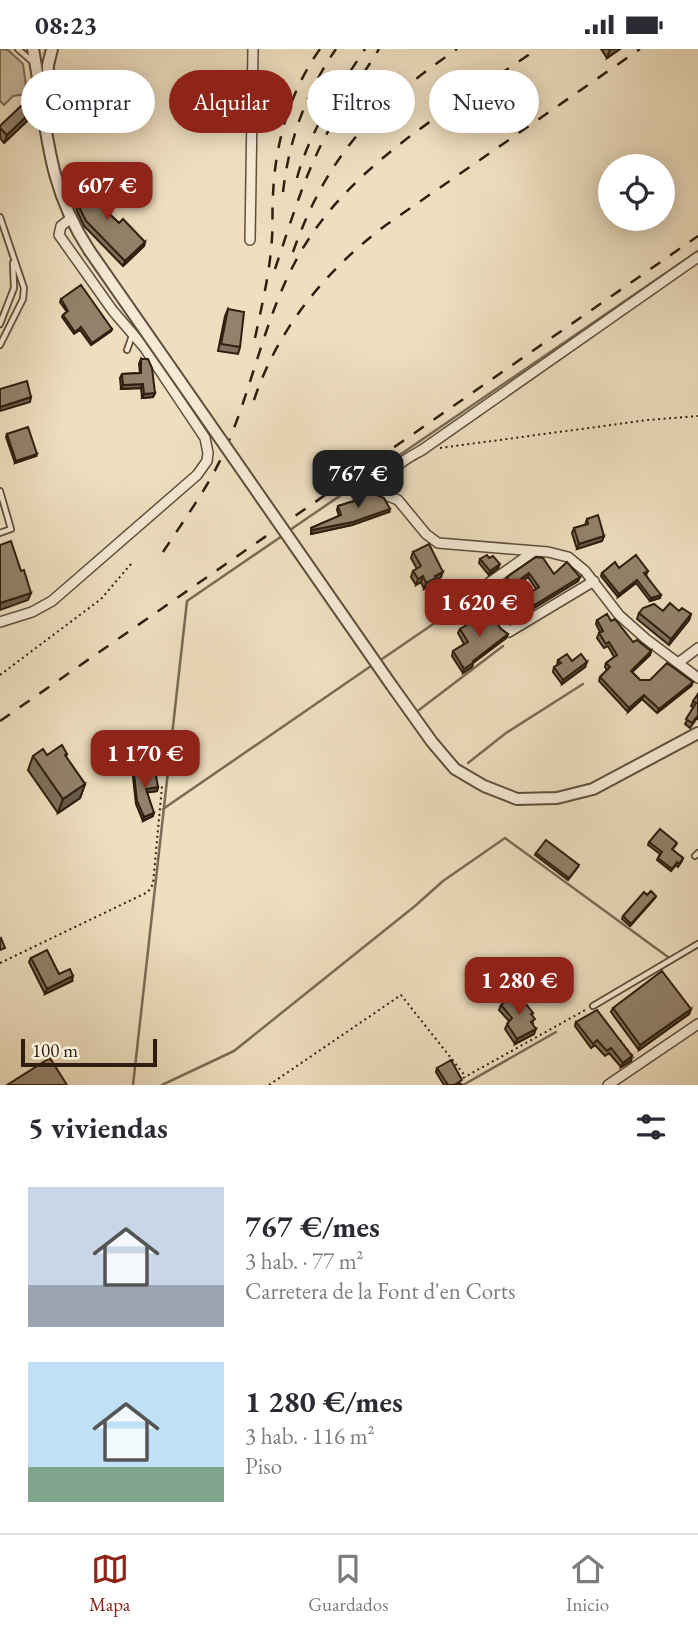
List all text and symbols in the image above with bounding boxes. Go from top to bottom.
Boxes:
text: 08:23 [35,8,97,42]
chip: Comprar [21,70,155,133]
chip: Alquilar [169,70,293,133]
chip: Filtros [307,70,415,133]
chip: Nuevo [429,70,539,133]
map controls [598,154,675,231]
button: locate [598,154,675,231]
pin: 607 € [58,163,156,222]
text: 607 € [78,170,136,200]
pin: 767 € [309,451,407,510]
text: 767 € [329,458,387,488]
pin: 1 620 € [414,579,544,639]
text: 1 620 € [441,587,517,617]
pin: 1 170 € [80,731,210,790]
text: 1 170 € [107,738,183,768]
pin: 1 280 € [454,957,584,1017]
text: 1 280 € [481,965,557,995]
scale bar [21,1036,158,1068]
text: 100 m [32,1038,78,1063]
text: 5 viviendas [28,1108,168,1147]
icon: filters [632,1108,670,1146]
text: 767 €/mes [245,1207,380,1246]
icon: home [84,1215,168,1299]
text: 3 hab. · 77 m² [245,1246,364,1276]
text: Carretera de la Font d'en Corts [245,1276,515,1306]
text: 1 280 €/mes [245,1382,403,1421]
icon: home [84,1390,168,1474]
text: 3 hab. · 116 m² [245,1421,375,1451]
text: Piso [245,1451,282,1481]
tab: Mapa [89,1550,130,1617]
tab: Guardados [308,1550,388,1617]
tab: Inicio [566,1550,609,1617]

